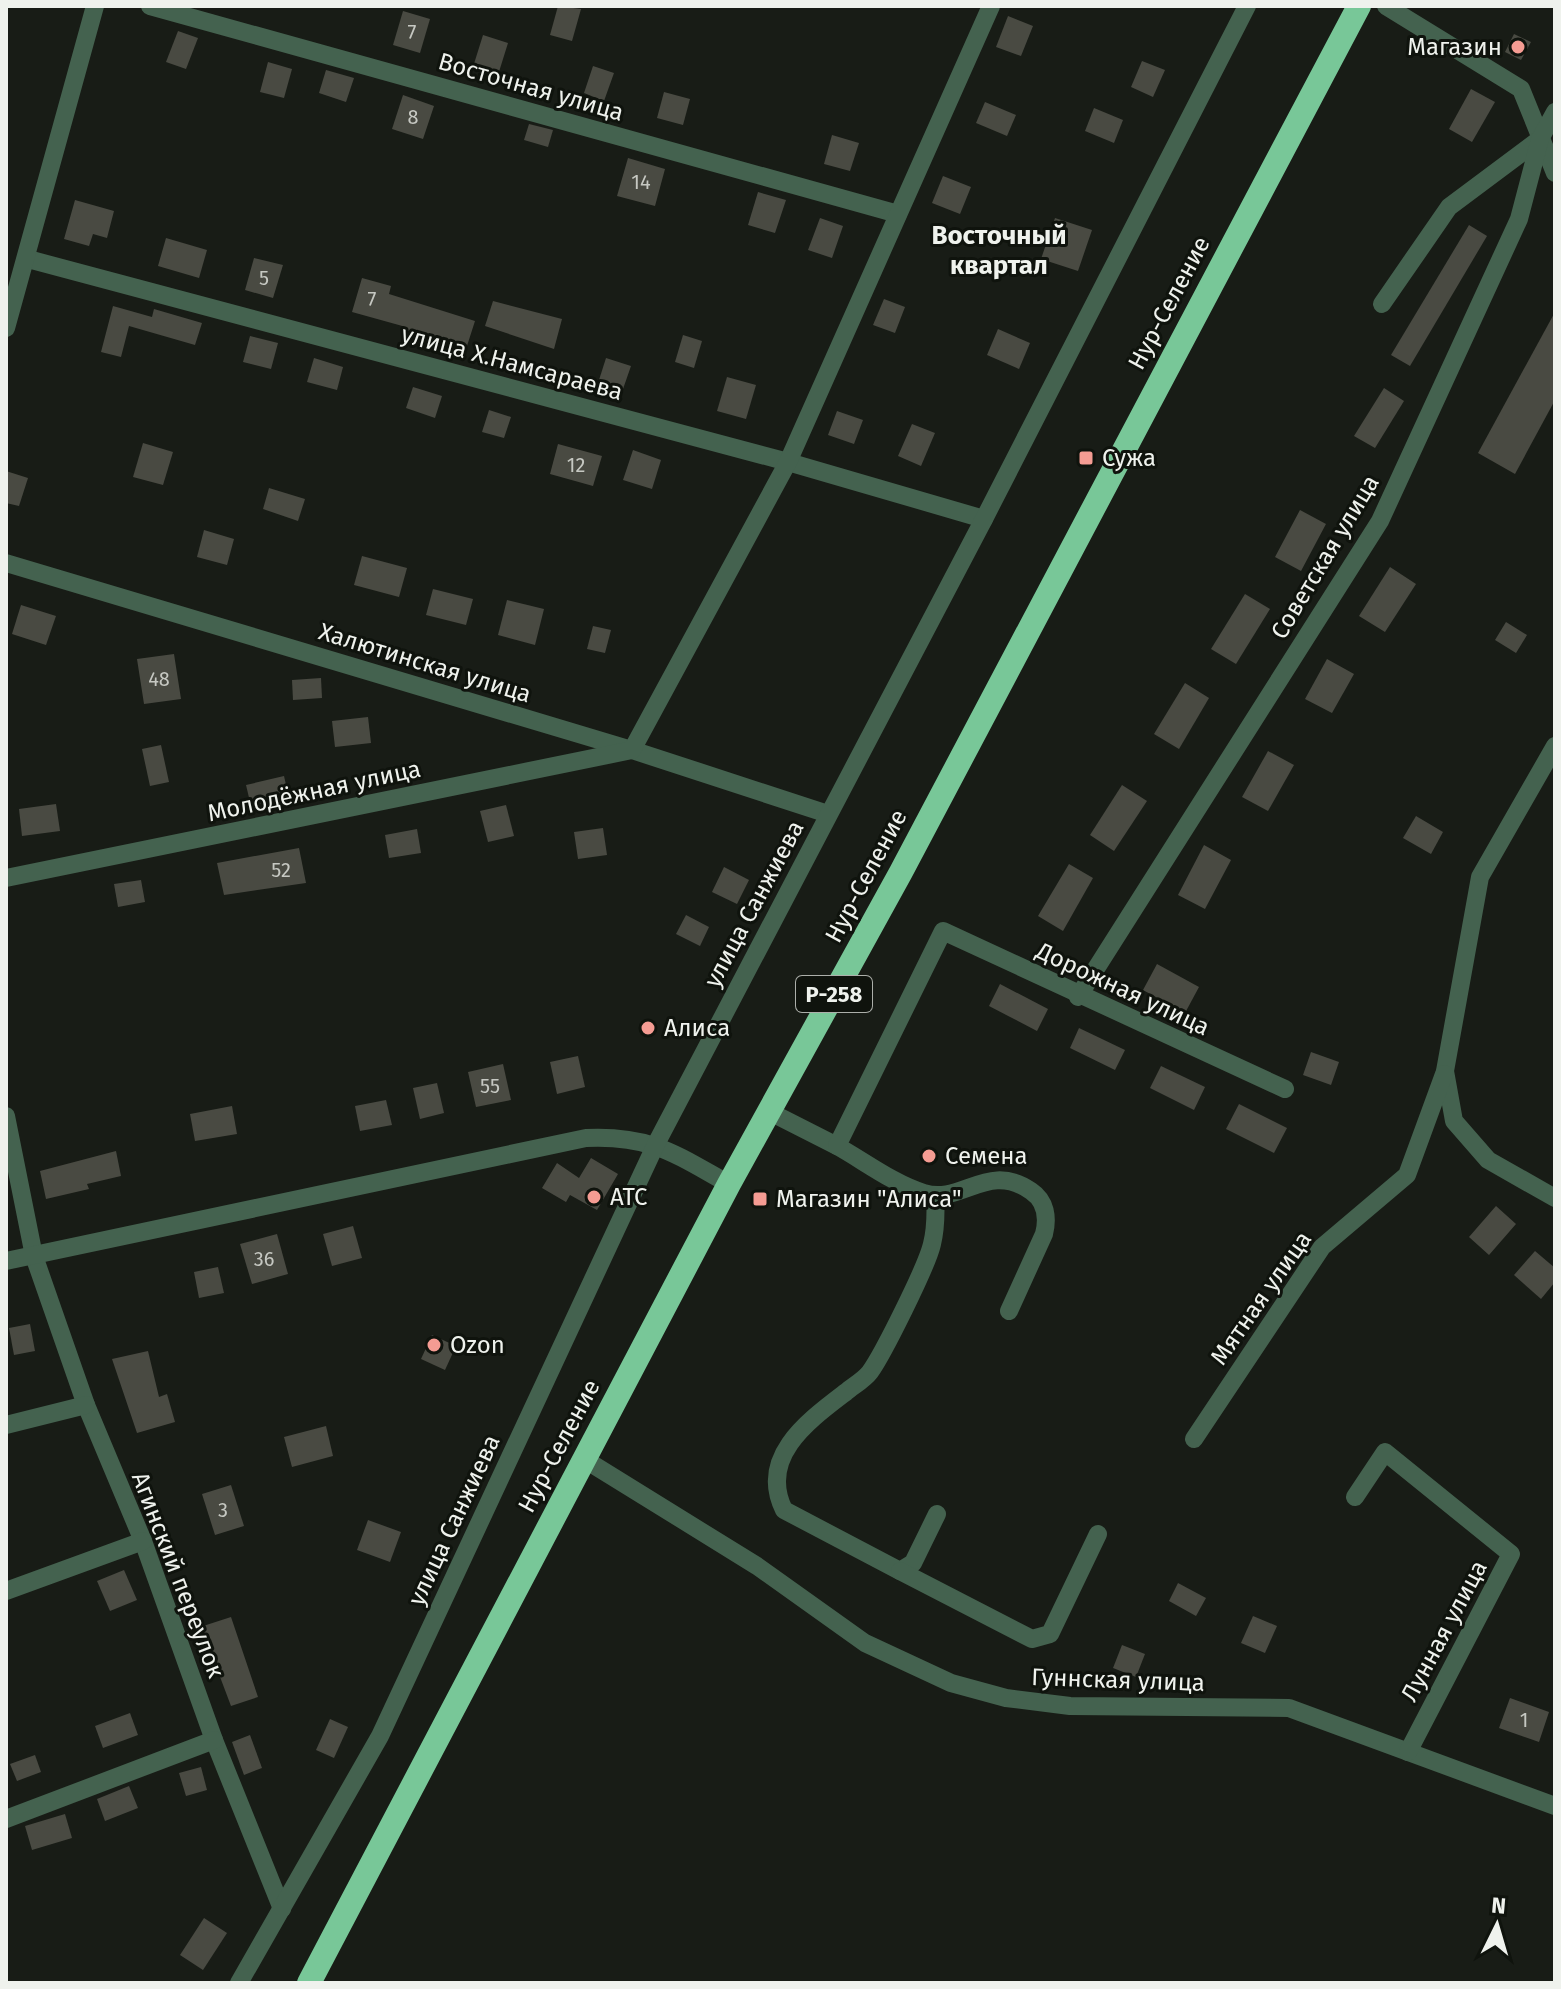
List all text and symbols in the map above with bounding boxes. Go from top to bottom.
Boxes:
house number: 7 [408,20,417,44]
place label: Магазин [1407,33,1502,61]
marker: Магазин [1509,38,1527,56]
street label: Восточная улица [435,47,627,127]
house number: 8 [407,105,419,129]
house number: 14 [631,170,651,194]
district label: Восточный квартал [931,220,1067,281]
street label: Нур-Селение [1122,232,1216,374]
house number: 5 [259,266,269,290]
house number: 7 [368,287,377,311]
street label: улица Х.Намсараева [398,320,626,406]
place label: Сужа [1102,444,1156,472]
marker: Сужа [1077,449,1095,467]
house number: 12 [567,453,585,477]
street label: Советская улица [1265,470,1385,644]
street label: Халютинская улица [315,617,535,709]
house number: 48 [148,667,170,691]
street label: Молодёжная улица [205,755,423,827]
street label: Нур-Селение [819,805,913,947]
street label: улица Санжиева [698,816,810,992]
house number: 52 [271,858,291,882]
street label: Дорожная улица [1031,936,1214,1041]
road number: Р-258 [796,976,872,1012]
place label: Алиса [664,1014,730,1042]
marker: Алиса [639,1019,657,1037]
house number: 55 [480,1074,500,1098]
place label: Семена [945,1142,1028,1170]
marker: Семена [920,1147,938,1165]
place label: АТС [610,1183,648,1211]
place label: Магазин "Алиса" [776,1185,962,1213]
marker: АТС [585,1188,603,1206]
marker: Магазин "Алиса" [751,1190,769,1208]
street label: Мятная улица [1205,1226,1317,1370]
house number: 36 [254,1247,274,1271]
place label: Ozon [450,1331,505,1359]
marker: Ozon [425,1336,443,1354]
street label: Нур-Селение [512,1375,606,1517]
street label: улица Санжиева [402,1430,506,1610]
street label: Агинский переулок [126,1468,230,1682]
house number: 3 [218,1498,228,1522]
street label: Лунная улица [1395,1556,1493,1706]
street label: Гуннская улица [1031,1663,1205,1697]
house number: 1 [1520,1708,1528,1732]
north arrow [1457,1885,1537,1965]
text: N [1490,1891,1507,1920]

